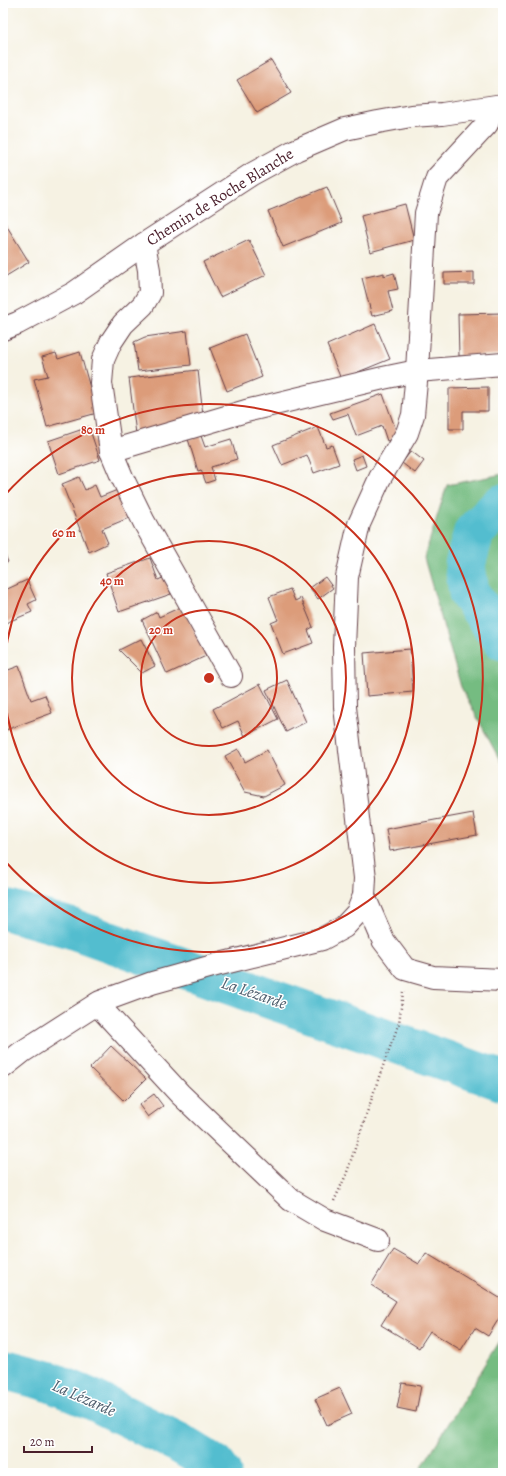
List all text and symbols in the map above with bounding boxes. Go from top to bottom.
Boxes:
street label: Chemin de Roche Blanche [142,143,298,251]
text: 80 m [81,422,105,438]
text: 60 m [52,525,76,541]
text: 40 m [100,573,124,589]
text: 20 m [149,622,173,638]
centre of rings [202,671,216,685]
water label: La Lézarde [218,971,290,1015]
water label: La Lézarde [48,1374,120,1422]
scale bar [24,1428,92,1454]
text: 20 m [30,1434,54,1450]

